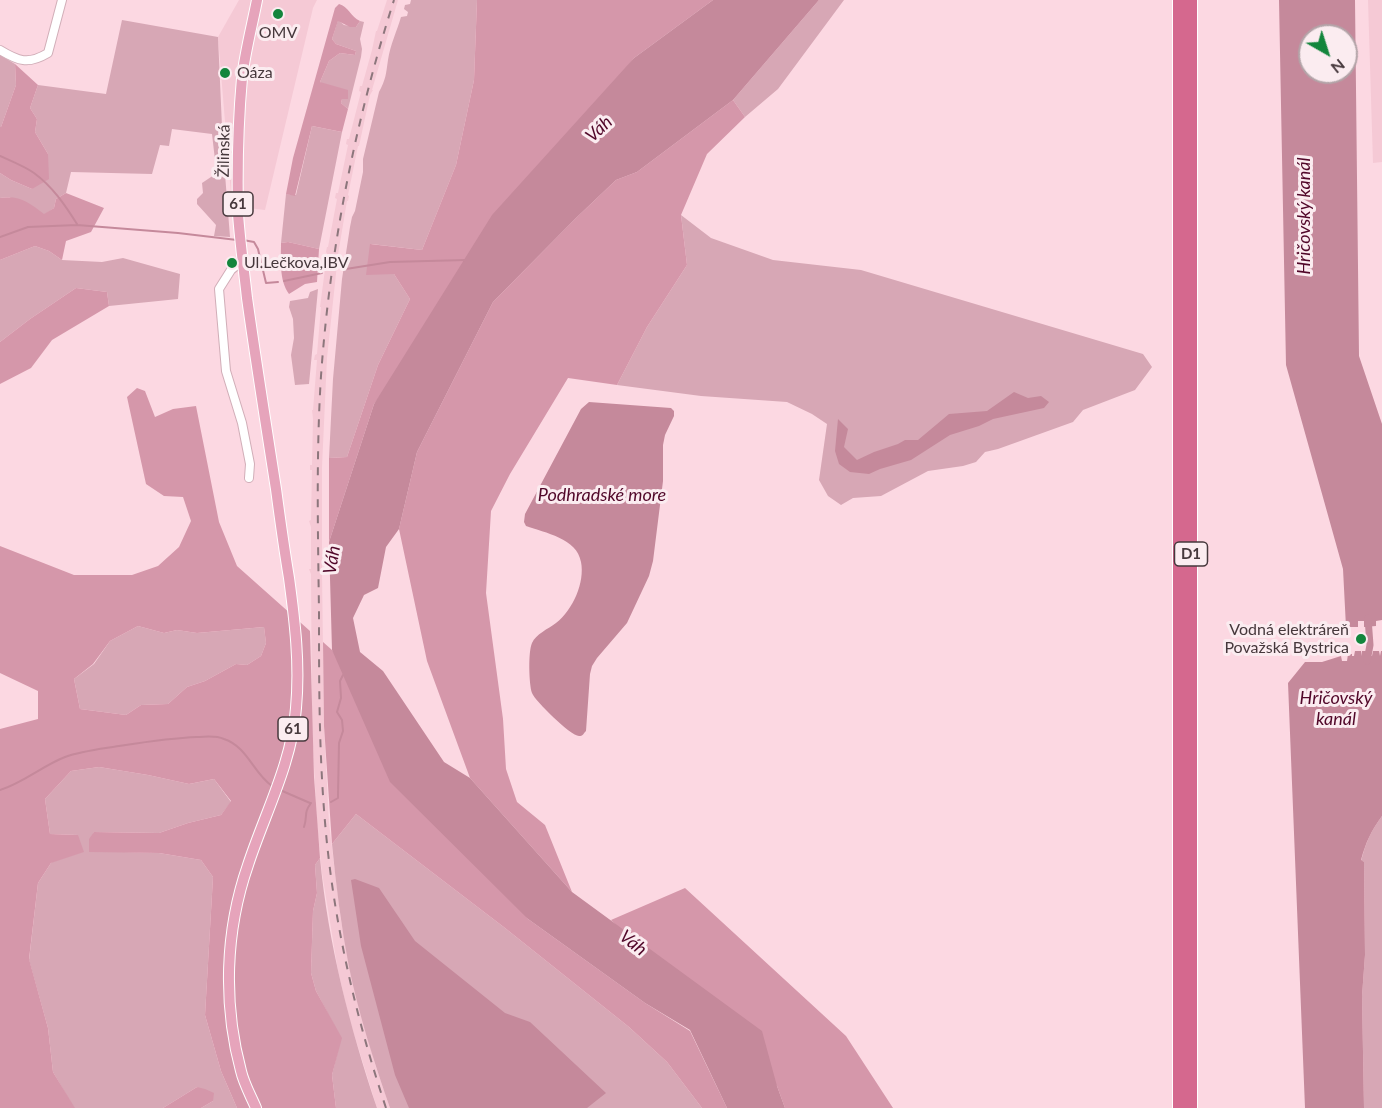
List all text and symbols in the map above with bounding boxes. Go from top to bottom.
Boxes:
marker: OMV [271,7,285,21]
place label: OMV [259,23,297,43]
north arrow [1298,24,1358,84]
text: N [1328,56,1349,78]
place label: Oáza [237,63,273,83]
marker: Oáza [218,66,232,80]
water label: Váh [581,111,617,147]
street label: Žilinská [214,124,234,178]
water label: Hričovský kanál [1293,157,1315,275]
road number: 61 [223,192,253,216]
place label: Ul.Lečkova,IBV [244,253,349,273]
marker: Ul.Lečkova,IBV [225,256,239,270]
water label: Podhradské more [538,484,666,506]
road number: D1 [1174,542,1208,566]
water label: Váh [319,544,345,576]
place label: Vodná elektráreň Považská Bystrica [1224,620,1349,658]
marker: Vodná elektráreň Považská Bystrica [1354,632,1368,646]
water label: Hričovský kanál [1300,687,1372,730]
road number: 61 [278,717,308,741]
water label: Váh [615,926,651,960]

